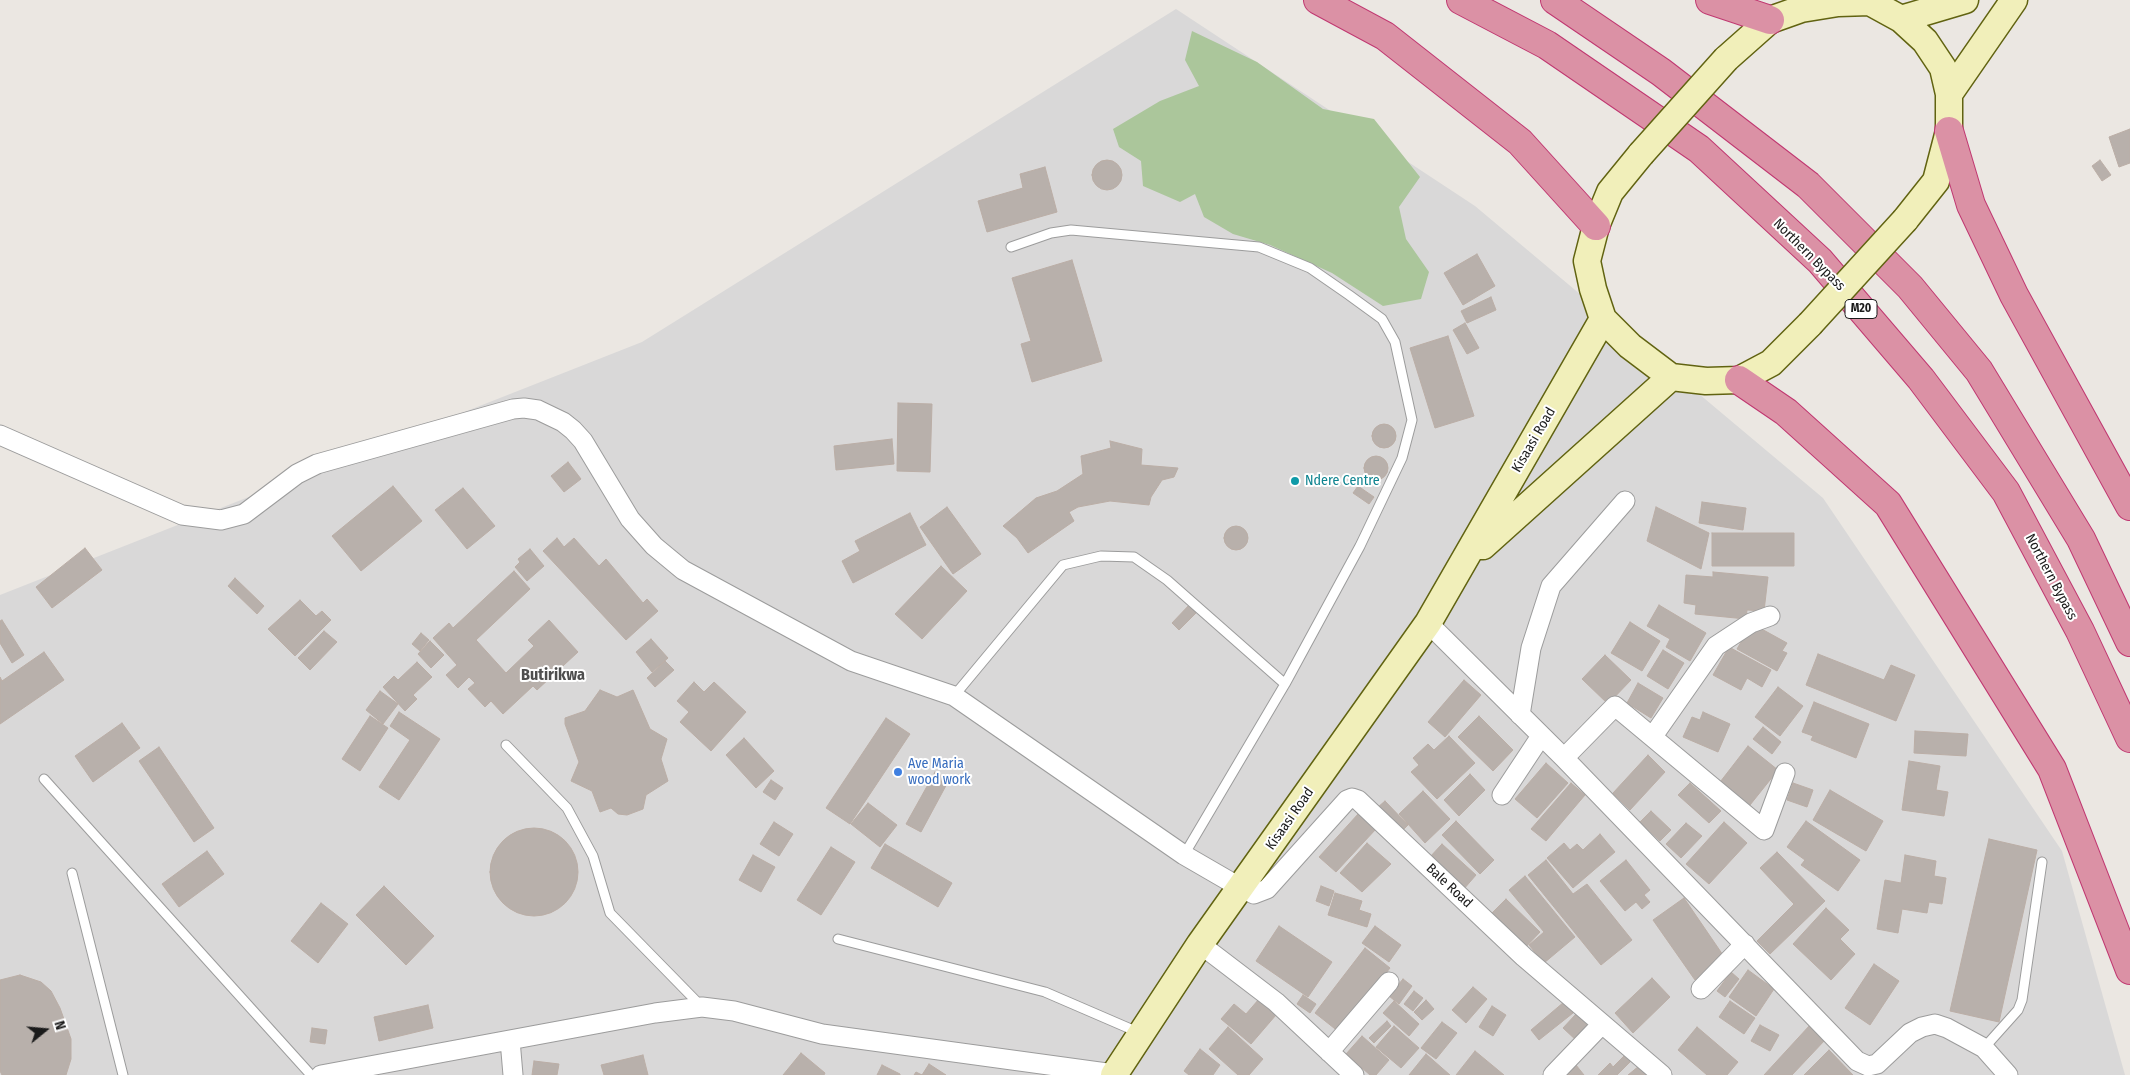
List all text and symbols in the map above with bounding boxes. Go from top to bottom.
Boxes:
street label: Northern Bypass [1769,215,1849,295]
road number: M20 [1845,300,1877,318]
street label: Kisaasi Road [1509,405,1559,475]
place label: Ndere Centre [1305,473,1380,489]
marker: Ndere Centre [1289,475,1301,487]
street label: Northern Bypass [2021,531,2081,623]
district label: Butirikwa [521,666,585,686]
place label: Ave Maria wood work [908,756,971,789]
marker: Ave Maria wood work [892,766,904,778]
street label: Kisaasi Road [1262,785,1318,853]
street label: Bale Road [1422,860,1476,912]
north arrow [20,1005,70,1055]
text: N [50,1019,69,1032]

